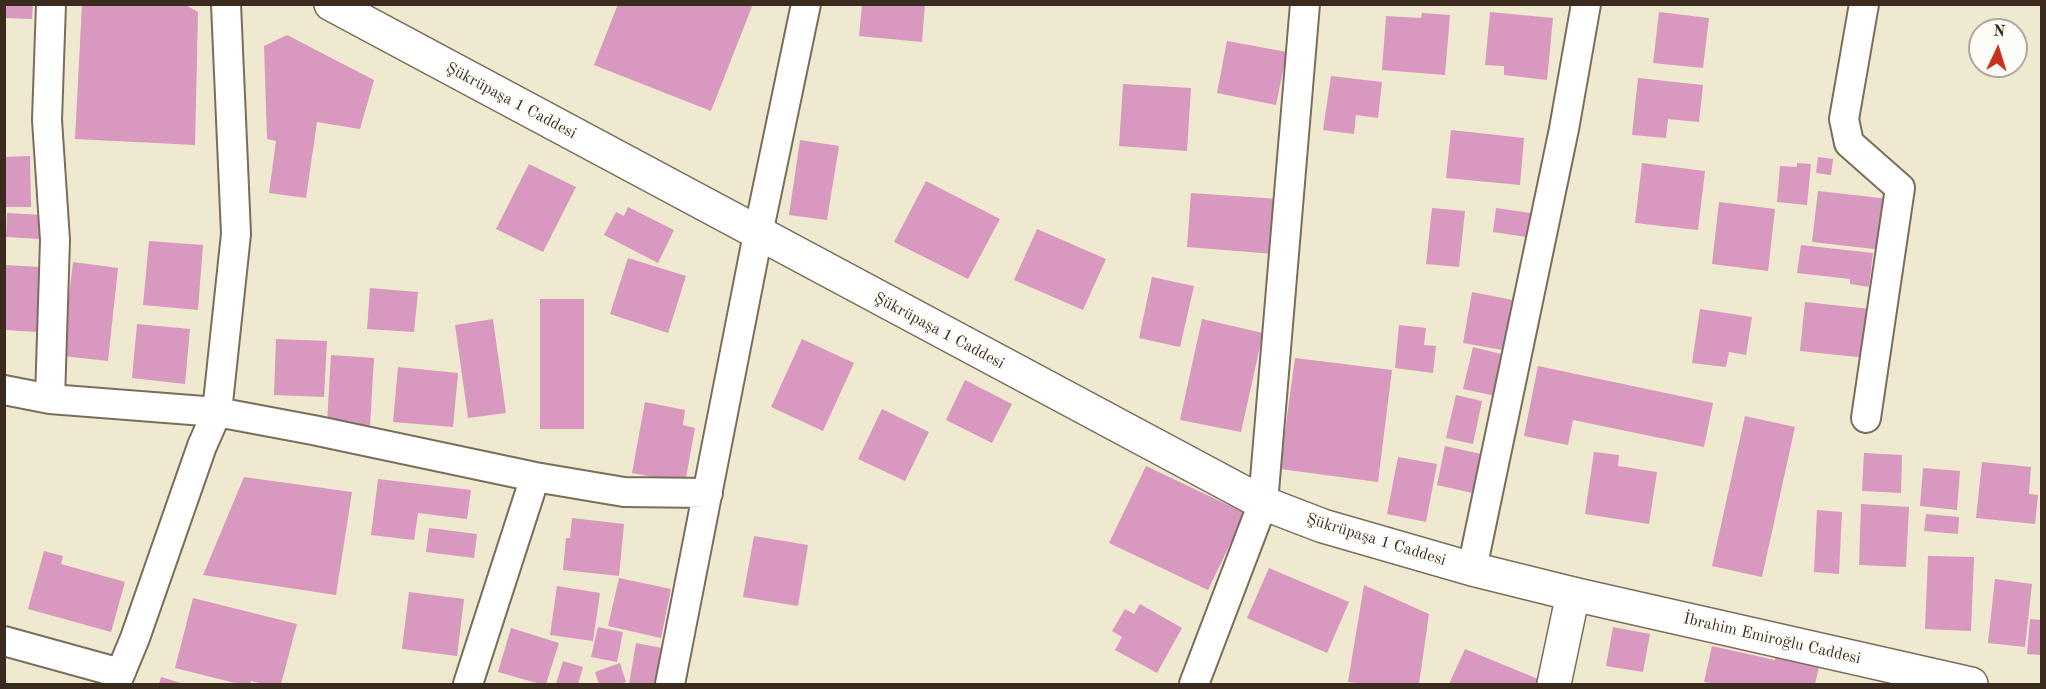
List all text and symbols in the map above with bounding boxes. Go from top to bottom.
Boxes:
north arrow [1968,18,2028,78]
text: N [1992,24,2006,40]
street label: Şükrüpaşa 1 Caddesi [442,58,580,144]
street label: Şükrüpaşa 1 Caddesi [870,288,1008,374]
street label: Şükrüpaşa 1 Caddesi [1304,510,1448,570]
street label: İbrahim Emiroğlu Caddesi [1681,609,1863,669]

